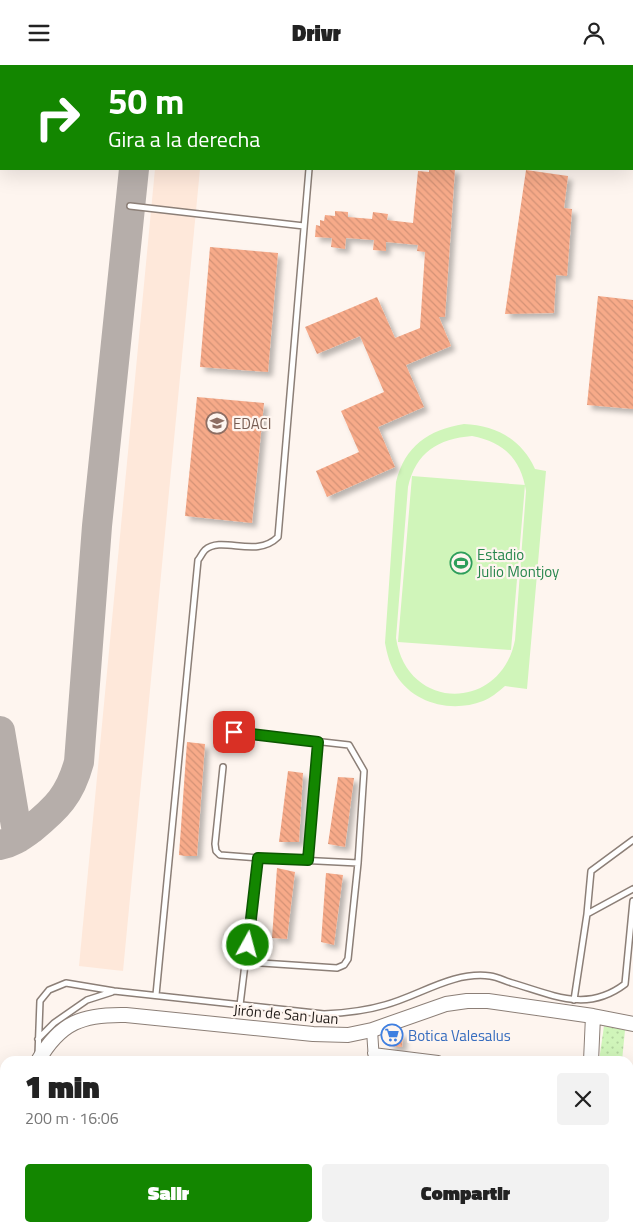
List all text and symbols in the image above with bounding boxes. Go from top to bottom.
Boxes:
text: Drivr [292,16,341,50]
icon: menu [25,19,53,47]
icon: person [580,19,608,47]
text: 50 m [108,74,184,128]
icon: right [25,85,90,150]
text: Gira a la derecha [108,122,260,156]
school or university icon: EDACI [205,411,229,435]
place label: EDACI [233,412,271,435]
place label: Estadio Julio Montjoy [477,543,559,583]
sports icon: Estadio Julio Montjoy [449,551,473,575]
pin [213,711,255,753]
icon: arrive [220,718,248,746]
position arrow [221,918,273,970]
street label: Jirón de San Juan [232,998,340,1030]
supermarket icon: Botica Valesalus [380,1023,404,1047]
place label: Botica Valesalus [408,1024,511,1047]
text: 1 min [25,1064,100,1110]
button: close [557,1073,609,1125]
text: 200 m · 16:06 [25,1106,119,1130]
button: Salir [25,1164,312,1222]
button: Compartir [322,1164,609,1222]

